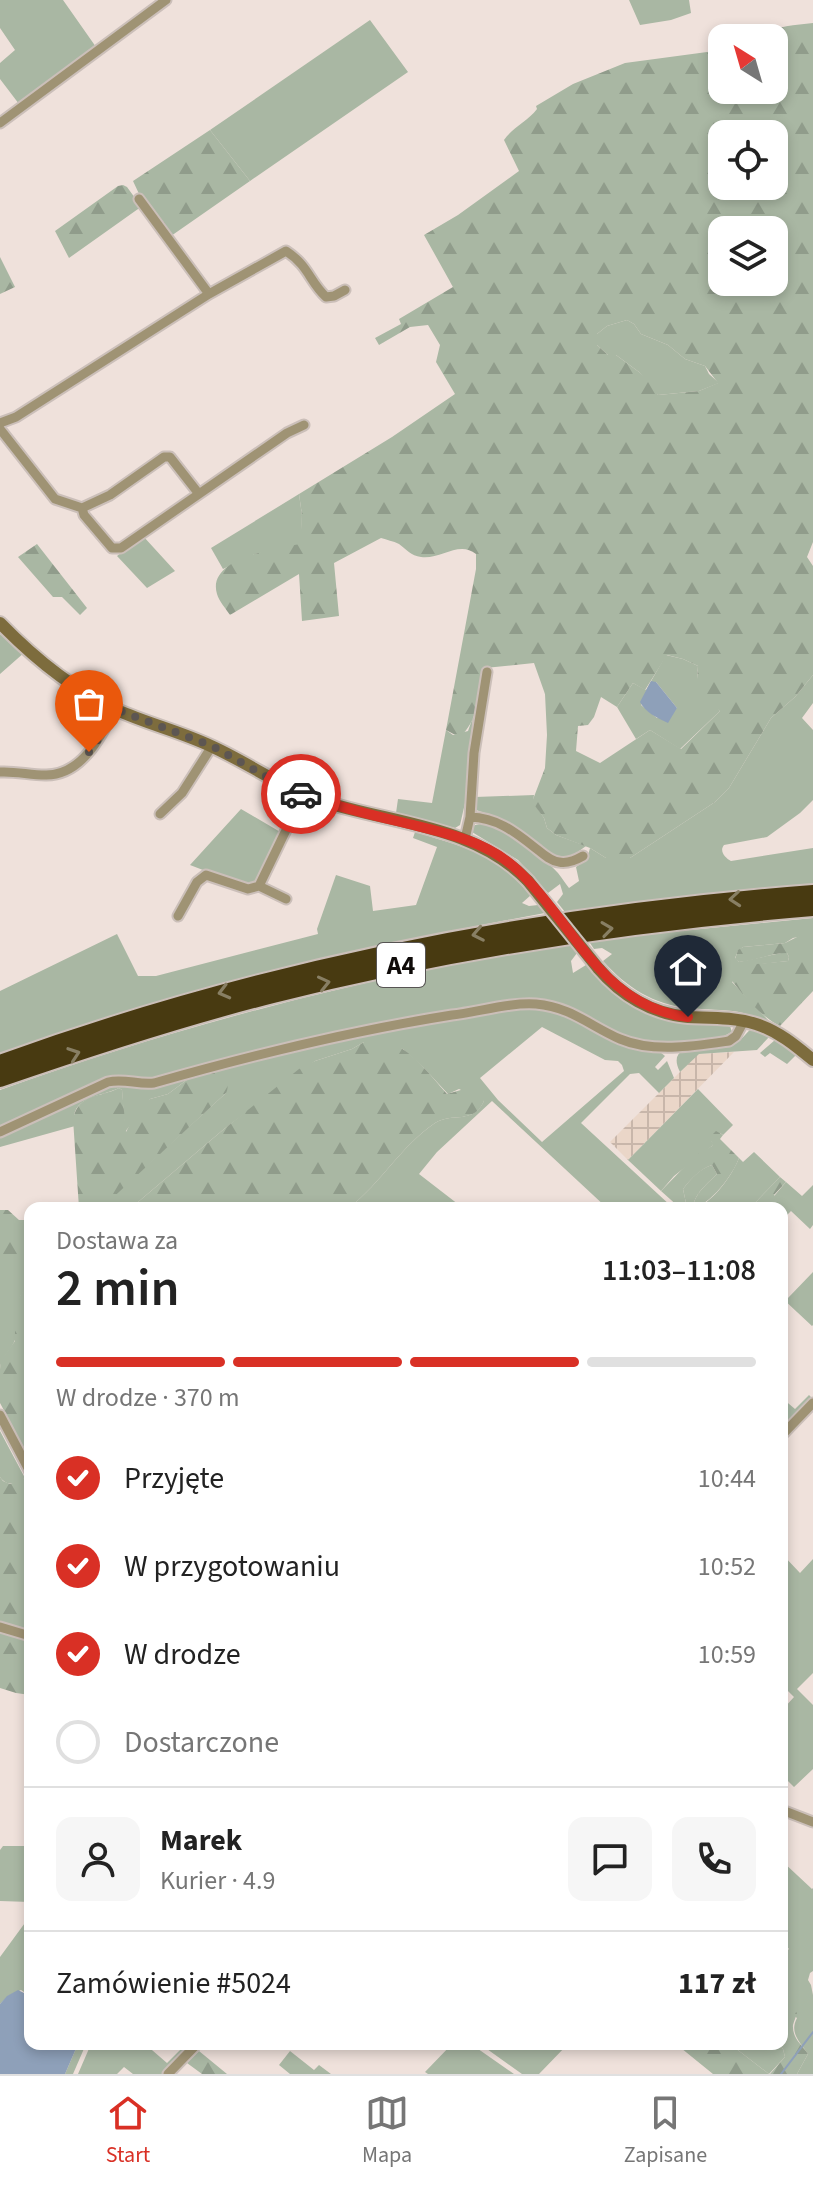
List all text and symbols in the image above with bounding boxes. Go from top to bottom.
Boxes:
north arrow [708,24,788,104]
map controls [708,24,788,296]
button: locate [708,120,788,200]
button: layers [708,216,788,296]
pin [55,670,123,752]
icon: bag [67,682,111,726]
courier [261,754,341,834]
icon: car [279,772,323,816]
one-way arrow [728,890,741,907]
one-way arrow [600,921,613,938]
one-way arrow [471,925,485,942]
pin [654,935,722,1017]
road number: A4 [377,943,425,987]
icon: home [666,947,710,991]
one-way arrow [316,975,330,992]
one-way arrow [218,983,232,999]
one-way arrow [66,1048,80,1064]
text: Dostawa za [56,1222,178,1259]
text: 11:03–11:08 [602,1249,756,1292]
text: 2 min [56,1252,180,1326]
text: W drodze · 370 m [56,1379,239,1416]
icon: check [56,1456,100,1500]
text: Przyjęte [124,1457,224,1500]
text: 10:44 [698,1460,756,1497]
icon: check [56,1544,100,1588]
text: W przygotowaniu [124,1545,340,1588]
text: 10:52 [698,1548,756,1585]
icon: check [56,1632,100,1676]
text: W drodze [124,1633,241,1676]
text: 10:59 [698,1636,756,1673]
text: Dostarczone [124,1721,279,1764]
button: person [56,1817,140,1901]
button: chat [568,1817,652,1901]
button: phone [672,1817,756,1901]
text: Marek [160,1819,242,1862]
text: Kurier · 4.9 [160,1862,275,1899]
text: Zamówienie #5024 [56,1962,291,2005]
text: 117 zł [678,1962,756,2005]
tab: Start [106,2091,150,2171]
tab: Mapa [362,2091,412,2171]
tab: Zapisane [624,2091,707,2171]

